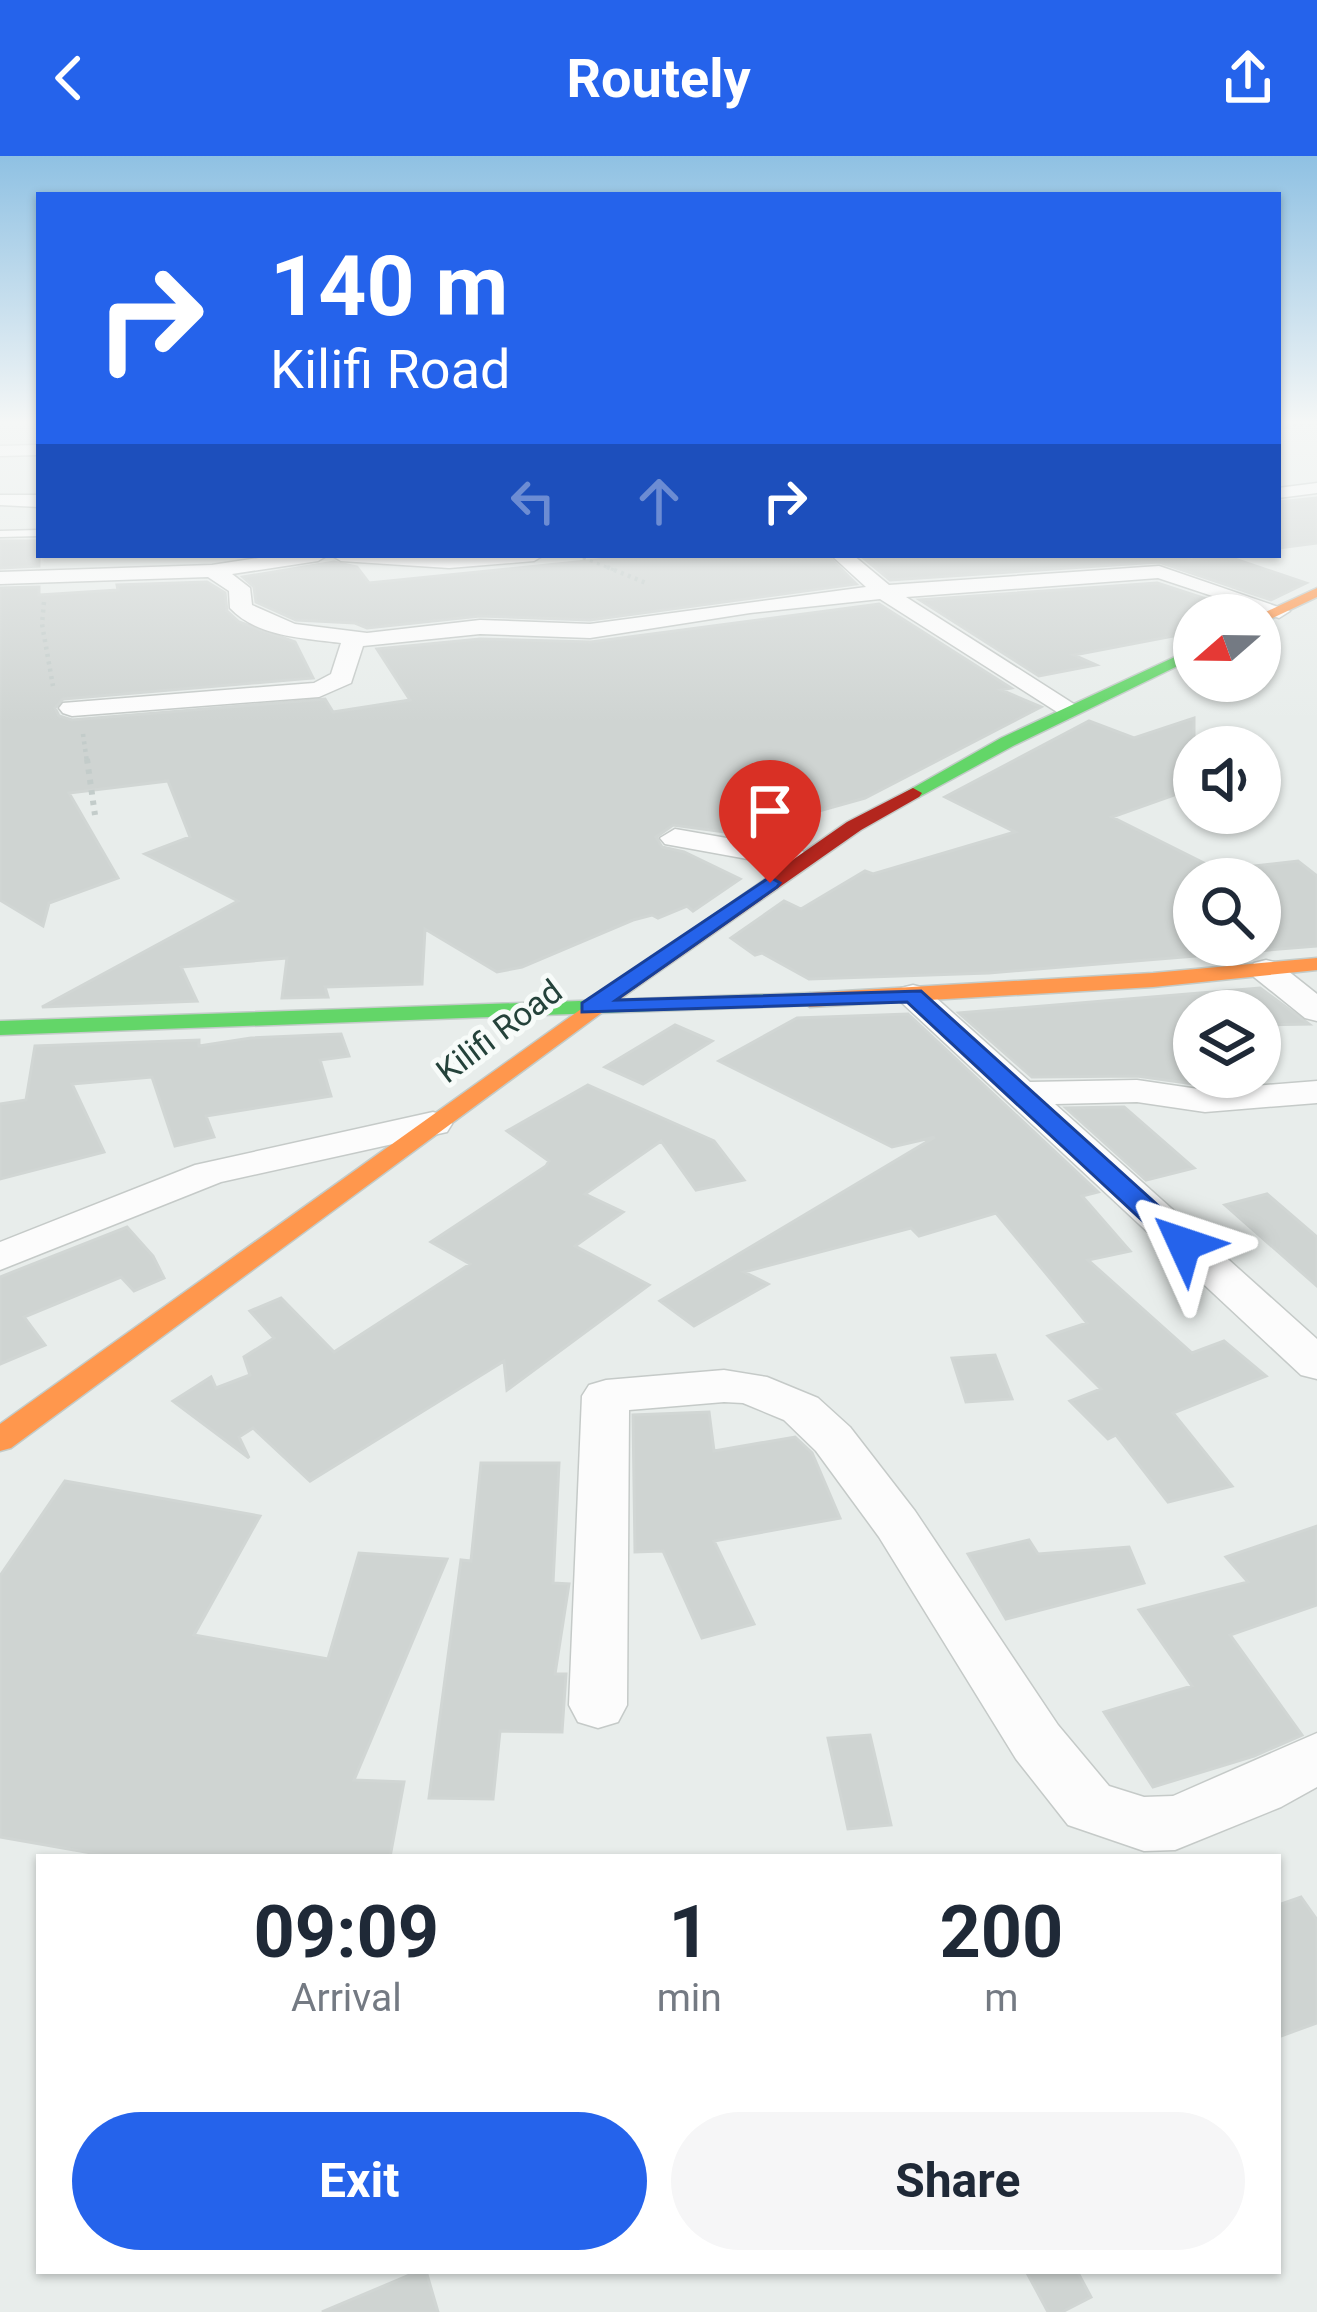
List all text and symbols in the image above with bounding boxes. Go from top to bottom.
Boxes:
icon: back [36,45,102,111]
icon: share [1215,45,1281,111]
text: Routely [566,47,751,110]
text: 140 m [270,237,508,336]
icon: right [72,240,228,396]
text: Kilifi Road [270,338,511,401]
icon: left [500,468,566,534]
icon: ahead [626,468,692,534]
icon: right [752,468,818,534]
north arrow [1173,594,1281,702]
map controls [1173,594,1281,1098]
button: sound [1173,726,1281,834]
pin [719,760,821,883]
icon: arrive [737,778,803,844]
button: search [1173,858,1281,966]
street label: Kilifi Road [429,971,569,1091]
button: layers [1173,990,1281,1098]
position arrow [1121,1181,1247,1307]
text: 09:09 [254,1890,439,1975]
text: 1 [669,1890,710,1975]
text: 200 [939,1890,1063,1975]
text: Arrival [291,1975,402,2021]
text: min [657,1975,722,2021]
text: m [984,1975,1019,2021]
button: Exit [72,2112,647,2250]
button: Share [671,2112,1245,2250]

